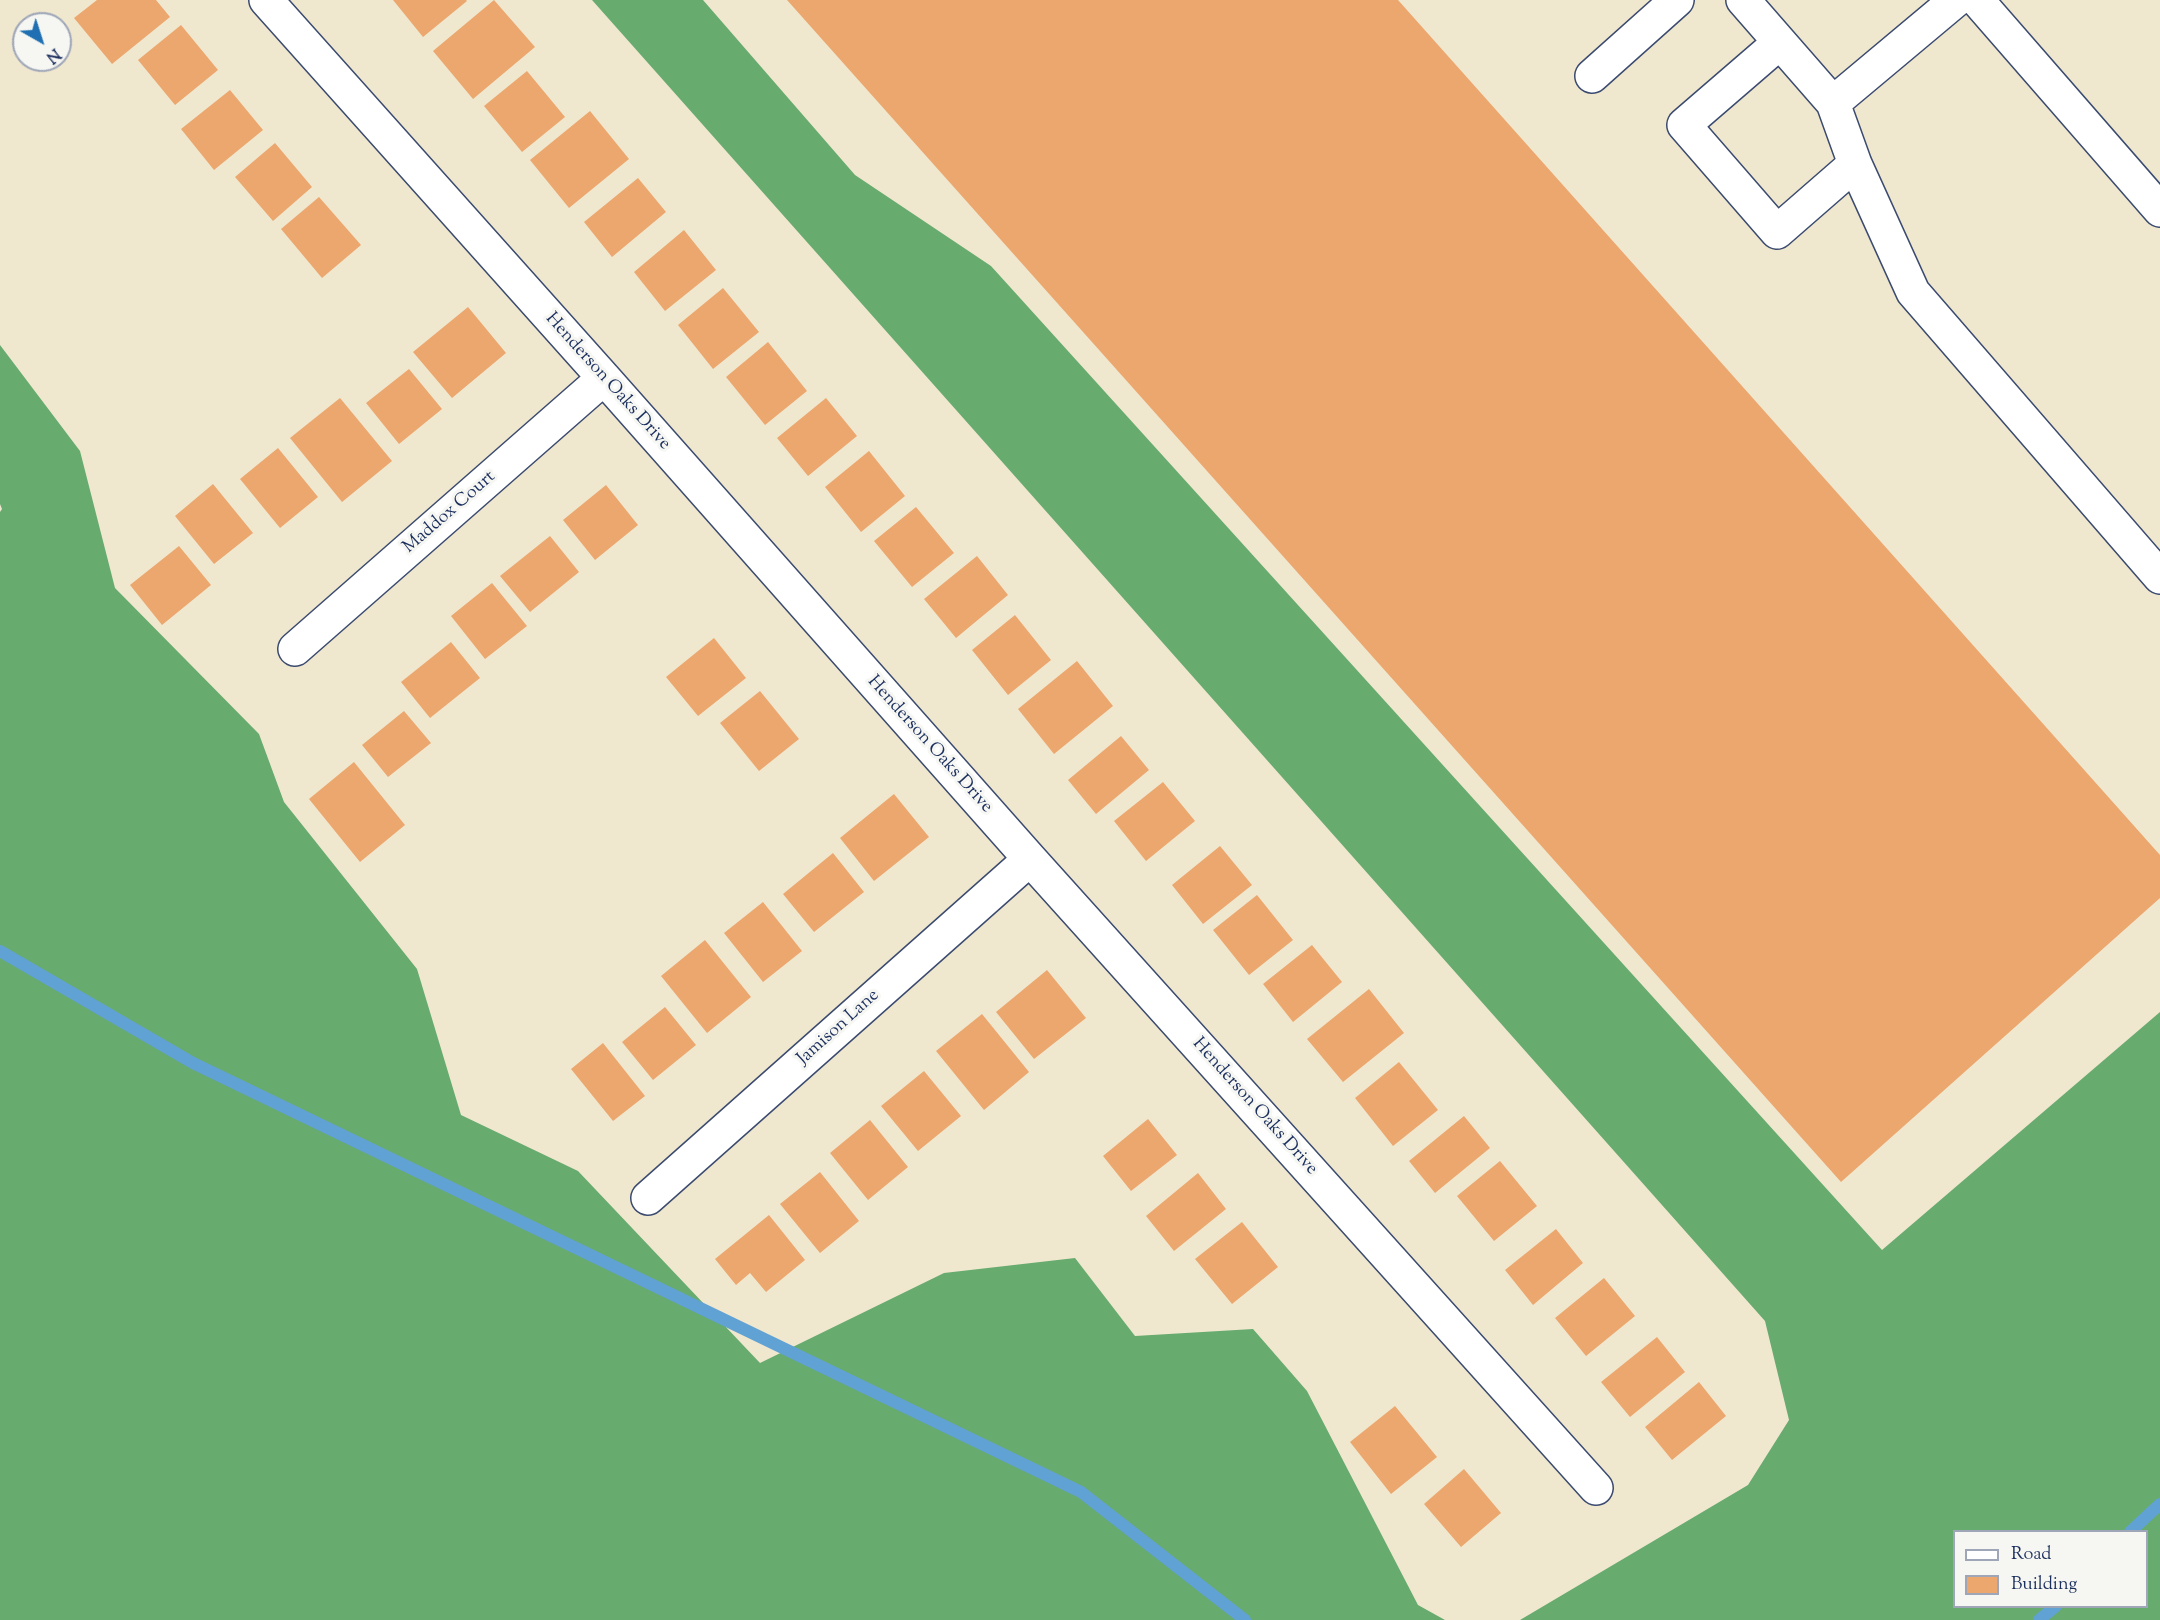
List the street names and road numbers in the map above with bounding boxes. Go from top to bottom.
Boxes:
street label: Henderson Oaks Drive [540,309,674,455]
street label: Maddox Court [399,467,501,559]
street label: Henderson Oaks Drive [862,672,996,818]
street label: Jamison Lane [794,986,884,1070]
street label: Henderson Oaks Drive [1187,1034,1321,1180]

